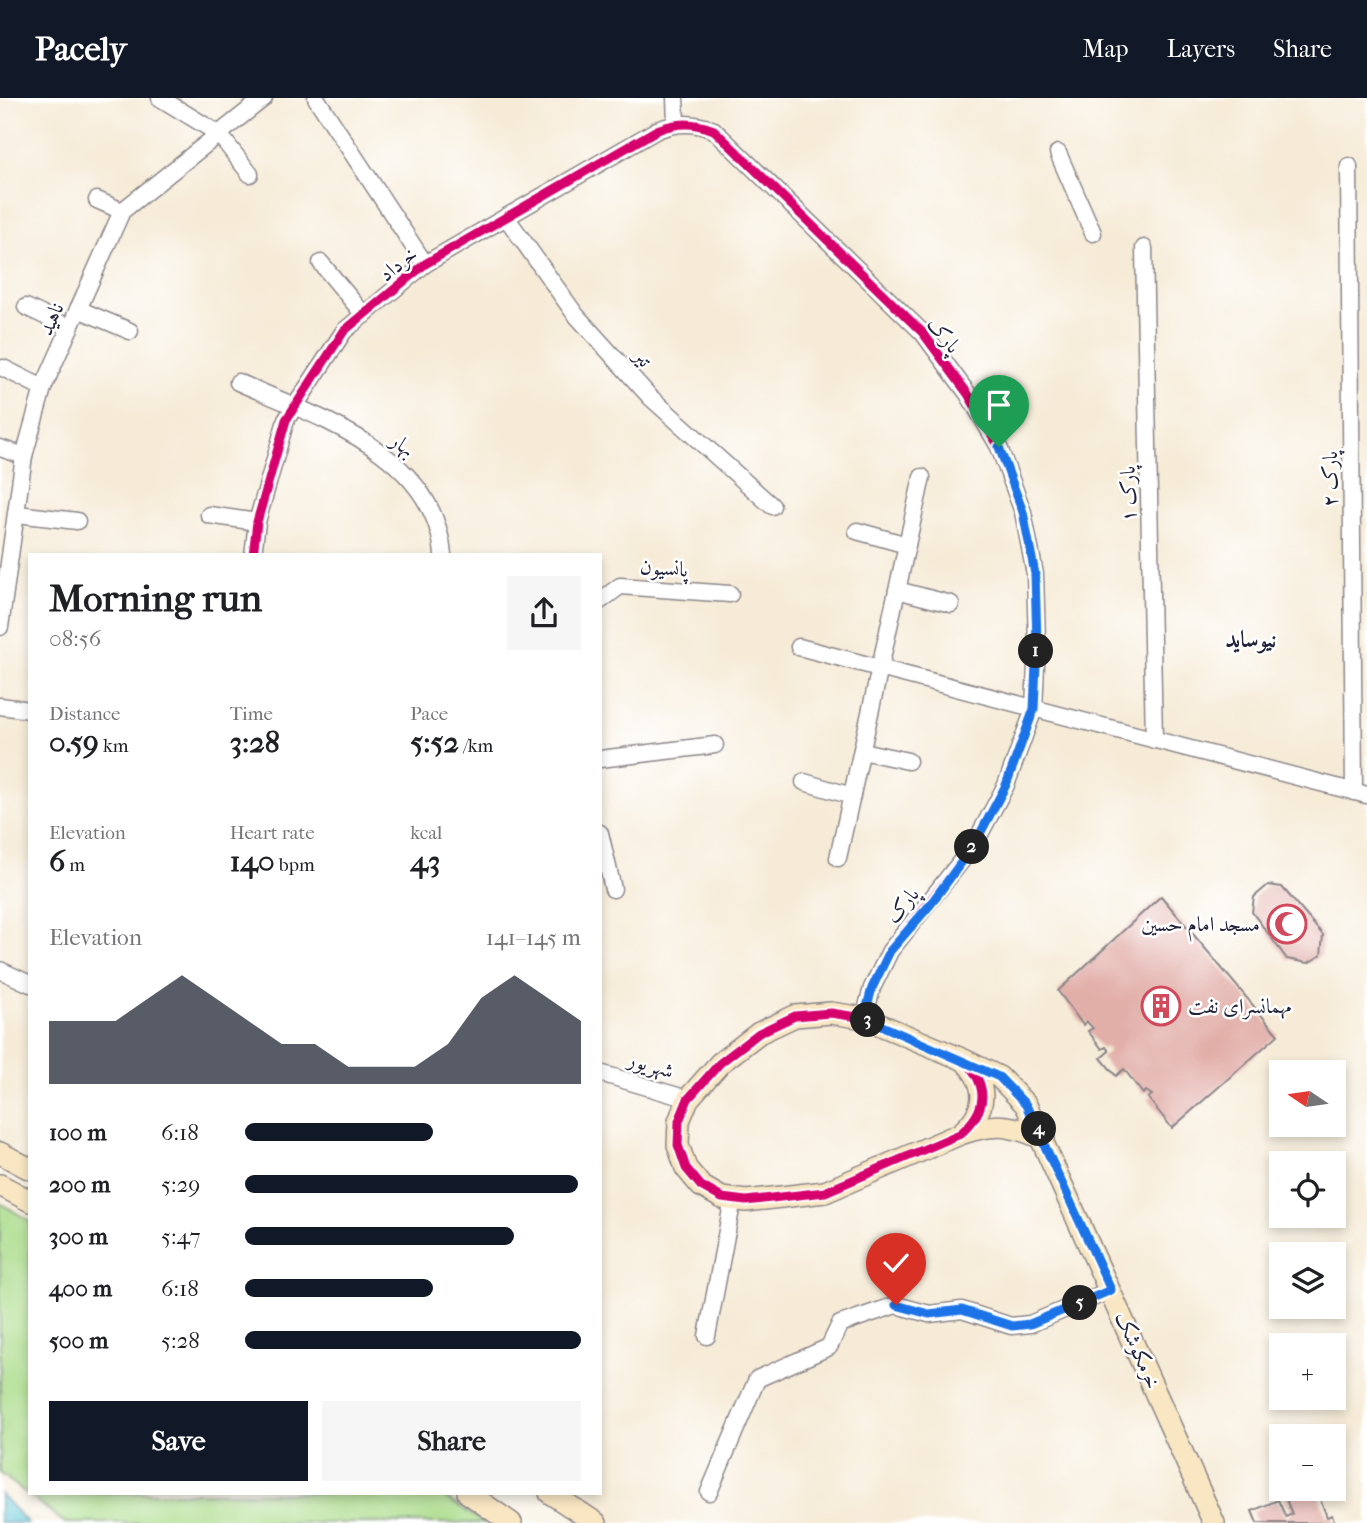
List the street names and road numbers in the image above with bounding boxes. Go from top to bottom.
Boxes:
street label: خرداد [374,242,423,287]
street label: ناهید [33,299,69,339]
street label: پارک [920,312,966,361]
street label: تیر [628,343,658,373]
street label: بهار [383,427,420,464]
street label: پارک ۲ [1318,450,1345,507]
street label: پارک ۱ [1115,465,1143,522]
street label: پانسیون [639,554,690,585]
street label: پارک [880,881,927,930]
street label: شهریور [623,1046,677,1085]
street label: خرمکوشک [1109,1308,1166,1393]

